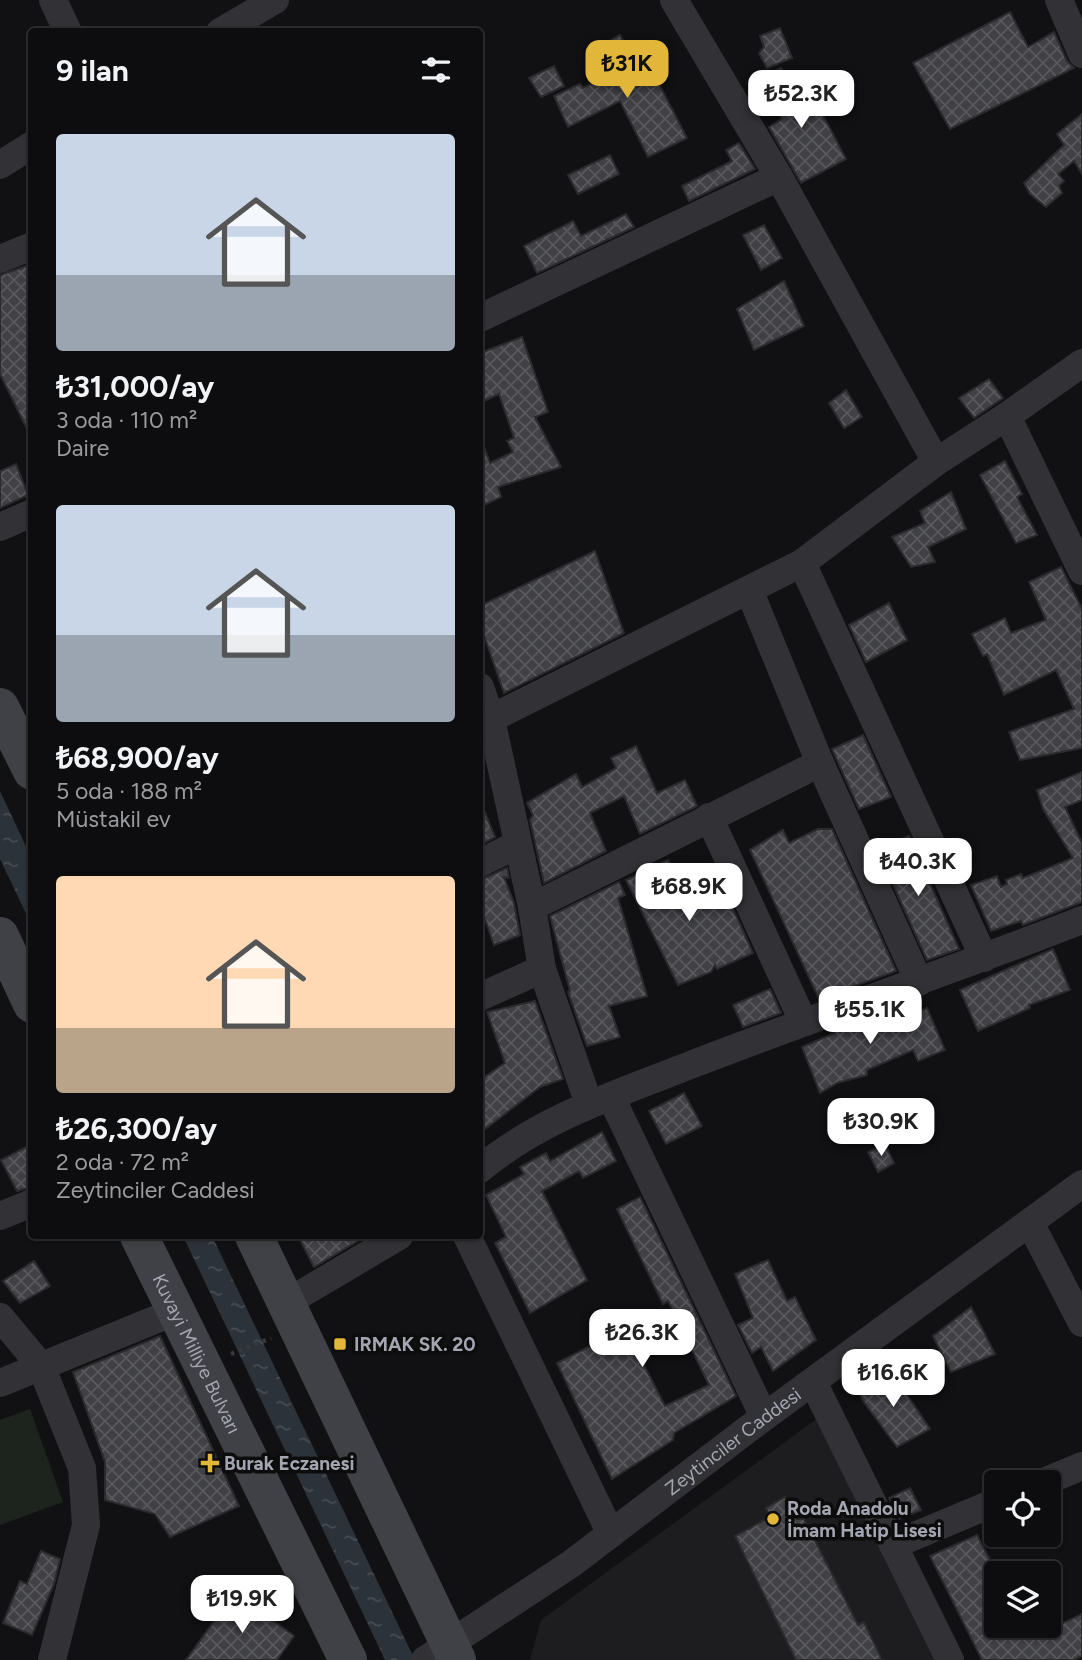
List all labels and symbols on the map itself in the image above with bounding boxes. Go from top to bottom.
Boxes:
pin: ₺31K [586,41,668,100]
pin: ₺52.3K [744,71,858,130]
pin: ₺40.3K [861,838,975,898]
pin: ₺68.9K [632,864,746,923]
pin: ₺55.1K [813,986,927,1046]
pin: ₺30.9K [824,1098,938,1158]
street label: Kuvayi Milliye Bulvarı [147,1270,246,1437]
pin: ₺26.3K [585,1310,699,1369]
place label: IRMAK SK. 20 [354,1333,476,1356]
marker: IRMAK SK. 20 [332,1336,348,1352]
pin: ₺16.6K [836,1350,950,1409]
street label: Zeytinciler Caddesi [661,1383,806,1500]
place label: Burak Eczanesi [224,1452,354,1475]
marker: Burak Eczanesi [202,1455,218,1471]
place label: Roda Anadolu İmam Hatip Lisesi [787,1497,942,1542]
marker: Roda Anadolu İmam Hatip Lisesi [765,1511,781,1527]
pin: ₺19.9K [185,1576,299,1635]

